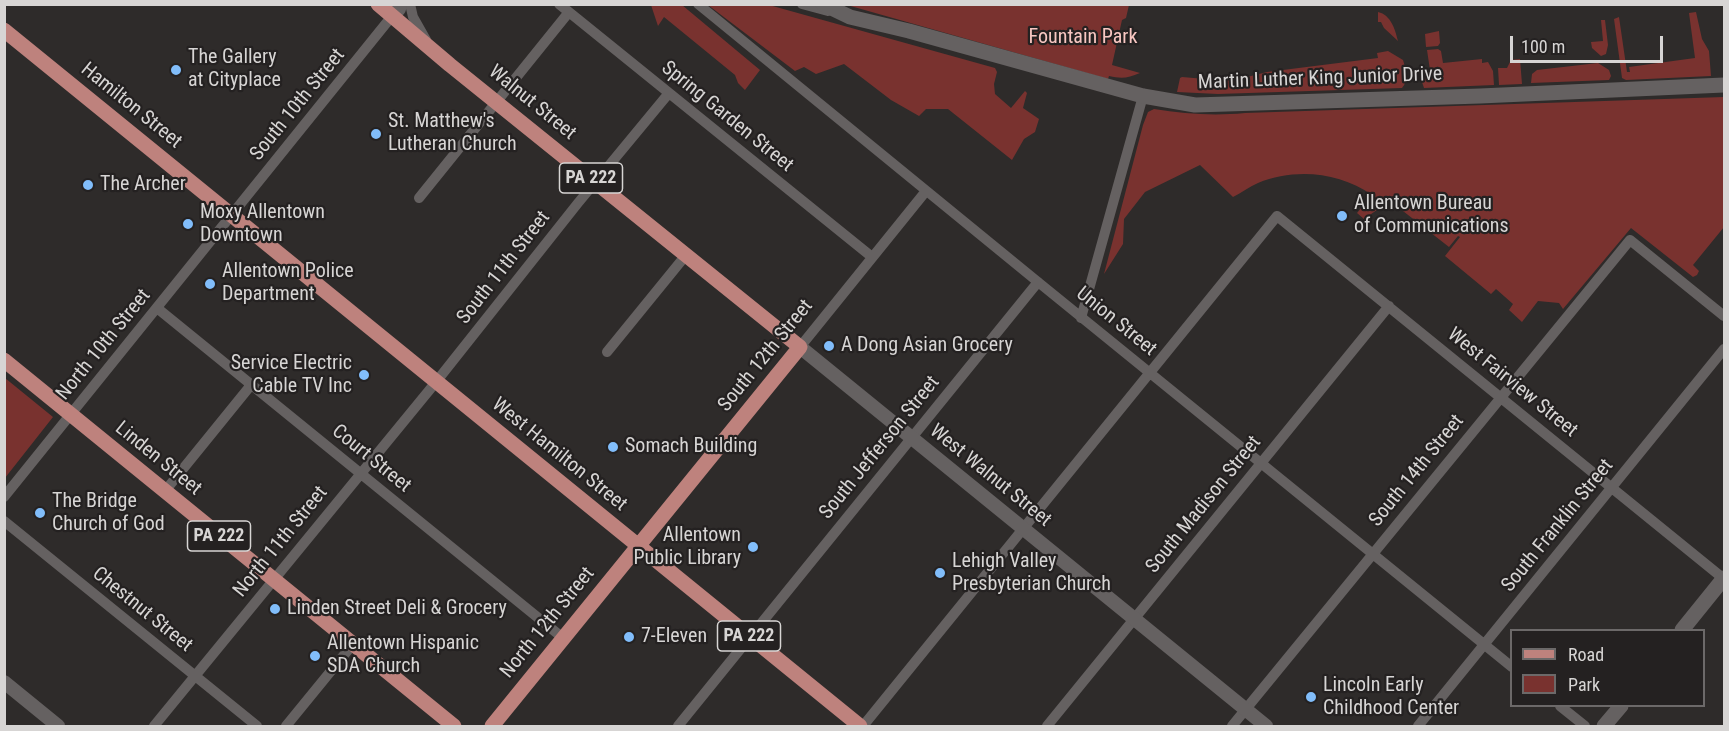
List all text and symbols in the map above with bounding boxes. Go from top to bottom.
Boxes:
scale bar [1513,24,1666,62]
park label: Fountain Park [1029,26,1137,50]
text: 100 m [1521,36,1565,57]
street label: South 10th Street [246,44,350,166]
place label: The Gallery at Cityplace [188,46,281,93]
street label: Spring Garden Street [656,56,798,178]
street label: Hamilton Street [76,58,186,154]
street label: Walnut Street [483,60,581,146]
marker: The Gallery at Cityplace [169,63,183,77]
street label: Martin Luther King Junior Drive [1197,63,1443,95]
place label: St. Matthew's Lutheran Church [388,110,517,157]
marker: St. Matthew's Lutheran Church [369,127,383,141]
road number: PA 222 [560,163,622,193]
place label: The Archer [100,173,186,197]
marker: The Archer [81,178,95,192]
place label: Allentown Bureau of Communications [1354,192,1509,239]
place label: Moxy Allentown Downtown [200,201,325,248]
street label: South 11th Street [452,207,556,329]
marker: Allentown Bureau of Communications [1335,209,1349,223]
marker: Moxy Allentown Downtown [181,217,195,231]
place label: Allentown Police Department [222,260,354,307]
marker: Allentown Police Department [203,277,217,291]
street label: Union Street [1071,282,1161,362]
street label: North 10th Street [52,285,156,405]
street label: South 12th Street [714,295,818,417]
street label: West Fairview Street [1442,323,1582,443]
place label: A Dong Asian Grocery [841,334,1013,358]
marker: A Dong Asian Grocery [822,339,836,353]
place label: Service Electric Cable TV Inc [231,352,352,399]
marker: Service Electric Cable TV Inc [357,368,371,382]
street label: South Jefferson Street [815,371,945,525]
street label: West Hamilton Street [487,393,631,517]
street label: South 14th Street [1365,410,1469,532]
street label: Linden Street [110,417,206,501]
street label: Court Street [327,420,415,498]
street label: West Walnut Street [924,420,1056,532]
street label: South Madison Street [1141,431,1267,579]
place label: Somach Building [625,435,757,459]
marker: Somach Building [606,440,620,454]
street label: South Franklin Street [1497,455,1619,597]
street label: North 11th Street [229,482,333,602]
place label: The Bridge Church of God [52,490,165,537]
marker: The Bridge Church of God [33,506,47,520]
road number: PA 222 [188,521,250,551]
place label: Allentown Public Library [634,524,741,571]
marker: Allentown Public Library [746,540,760,554]
place label: Lehigh Valley Presbyterian Church [952,550,1111,597]
street label: Chestnut Street [87,562,197,658]
street label: North 12th Street [496,563,600,683]
marker: Lehigh Valley Presbyterian Church [933,566,947,580]
place label: Linden Street Deli & Grocery [287,597,507,621]
marker: Linden Street Deli & Grocery [268,602,282,616]
road number: PA 222 [718,621,780,651]
place label: 7-Eleven [641,625,707,649]
legend [1510,629,1705,707]
marker: 7-Eleven [622,630,636,644]
place label: Allentown Hispanic SDA Church [327,632,479,679]
text: Road [1568,644,1604,665]
marker: Allentown Hispanic SDA Church [308,649,322,663]
place label: Lincoln Early Childhood Center [1323,674,1459,721]
text: Park [1568,674,1600,695]
marker: Lincoln Early Childhood Center [1304,690,1318,704]

